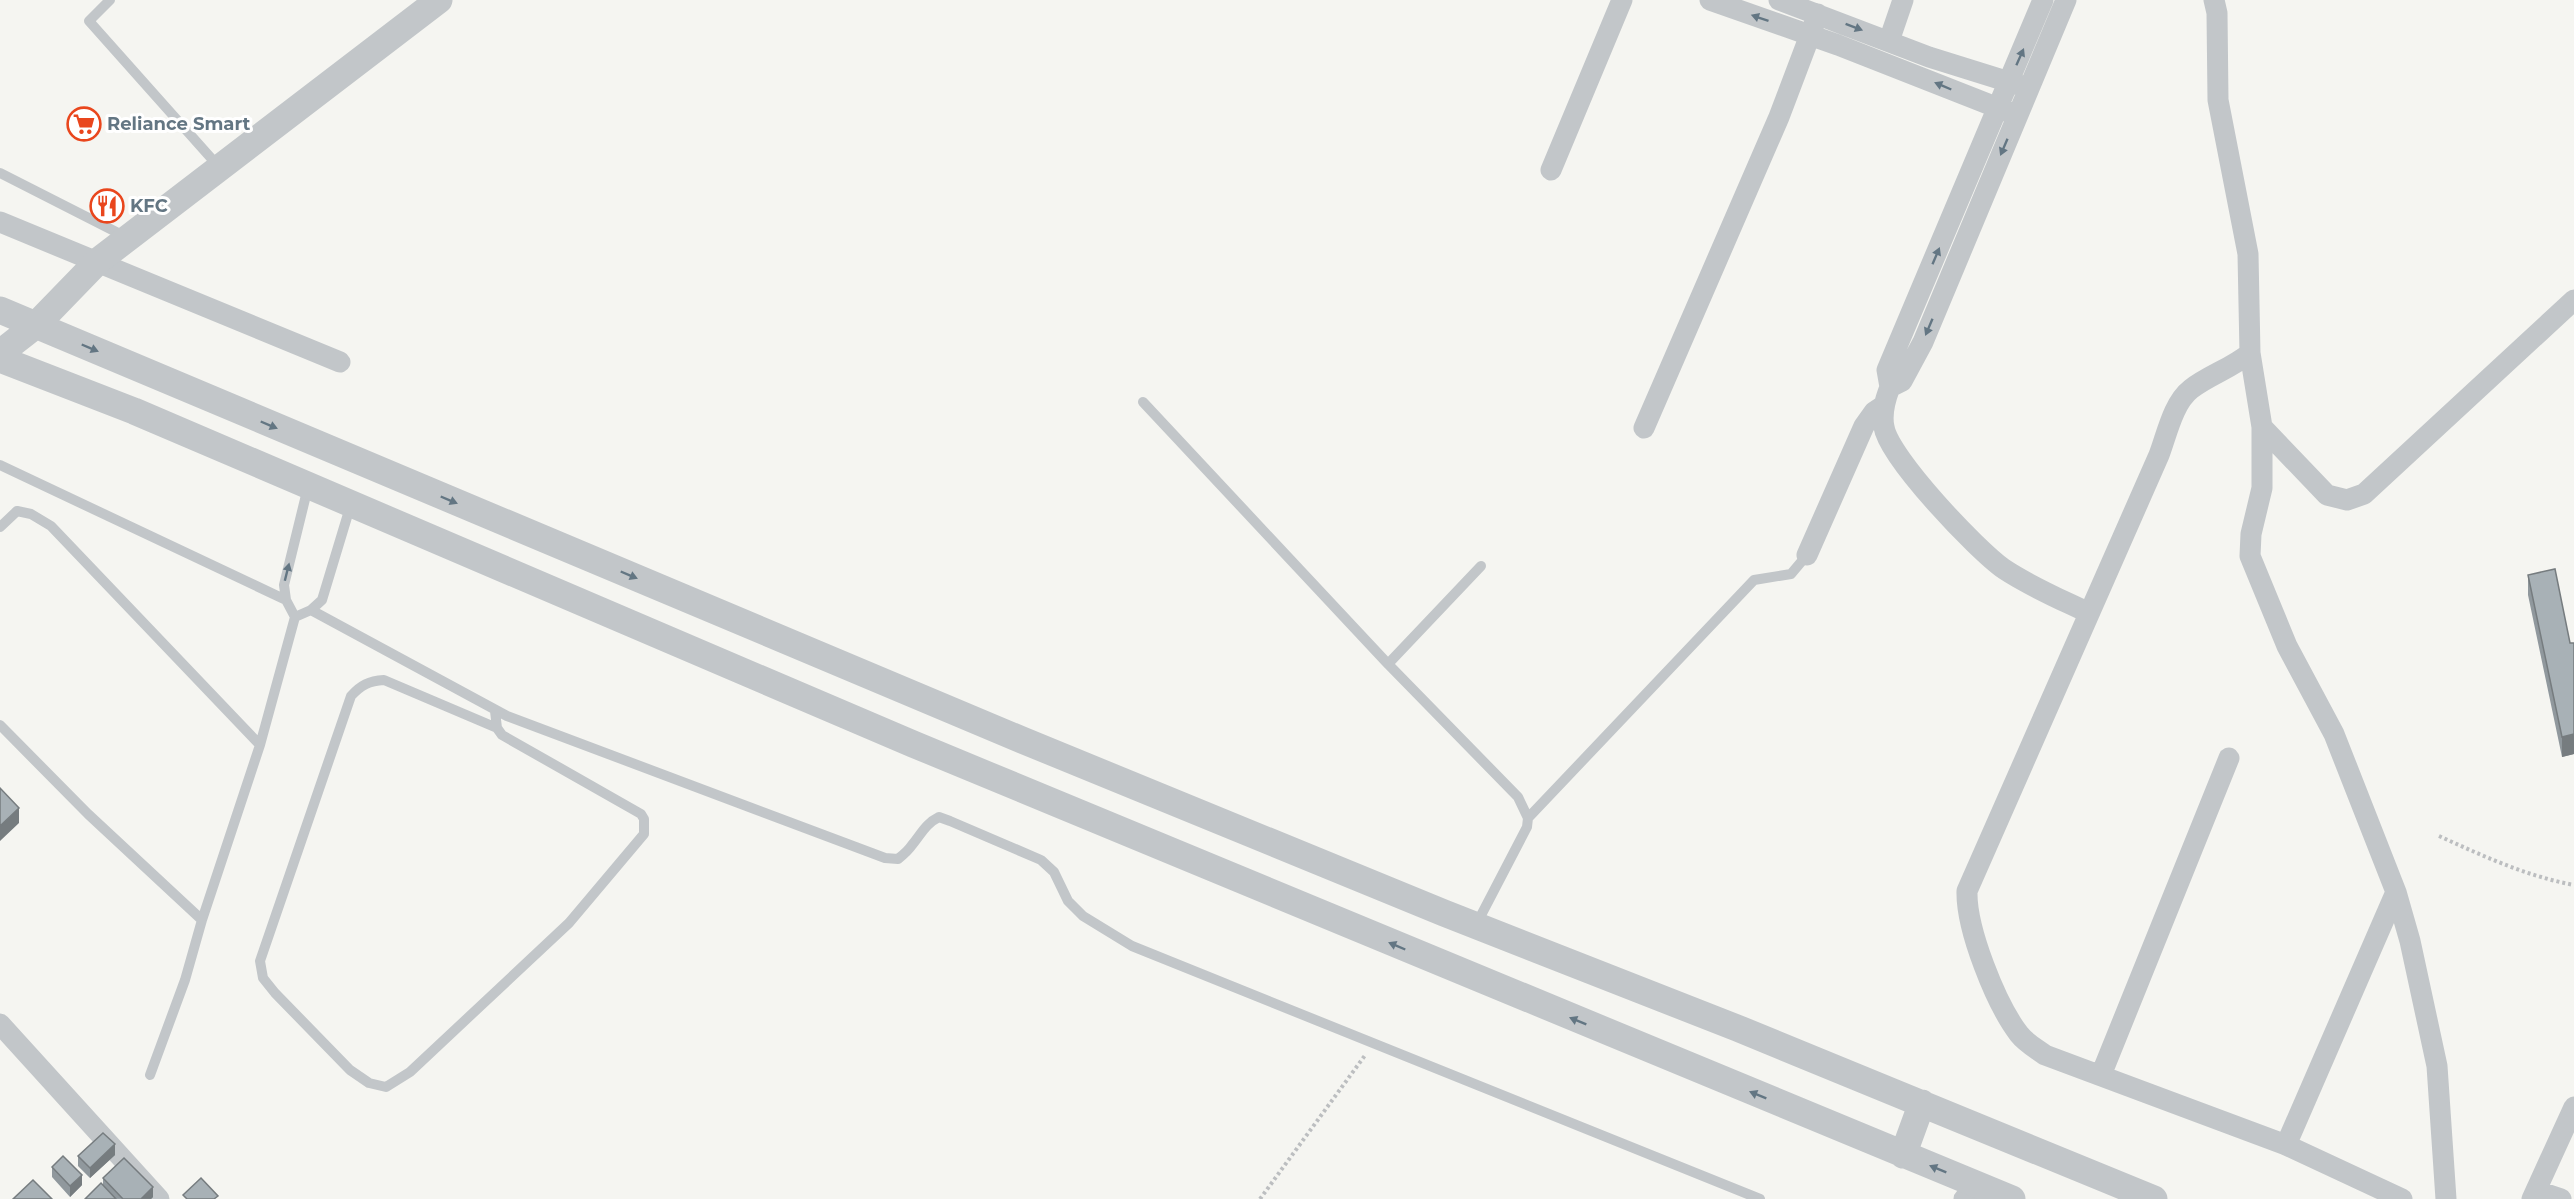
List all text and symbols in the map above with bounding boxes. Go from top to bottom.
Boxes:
one-way arrow [1751,13,1769,23]
one-way arrow [1845,23,1863,33]
one-way arrow [2015,48,2024,65]
one-way arrow [1934,81,1952,90]
supermarket icon: Reliance Smart [66,106,102,142]
place label: Reliance Smart [107,113,251,135]
one-way arrow [1999,138,2009,156]
restaurant icon: KFC [89,188,125,224]
place label: KFC [130,195,168,217]
one-way arrow [1931,247,1940,264]
one-way arrow [1924,318,1934,336]
one-way arrow [81,343,99,353]
one-way arrow [260,421,278,430]
one-way arrow [440,496,458,505]
one-way arrow [283,562,293,581]
one-way arrow [620,571,638,580]
one-way arrow [1388,941,1406,951]
one-way arrow [1568,1016,1586,1026]
one-way arrow [1749,1090,1767,1099]
one-way arrow [1929,1164,1947,1173]

